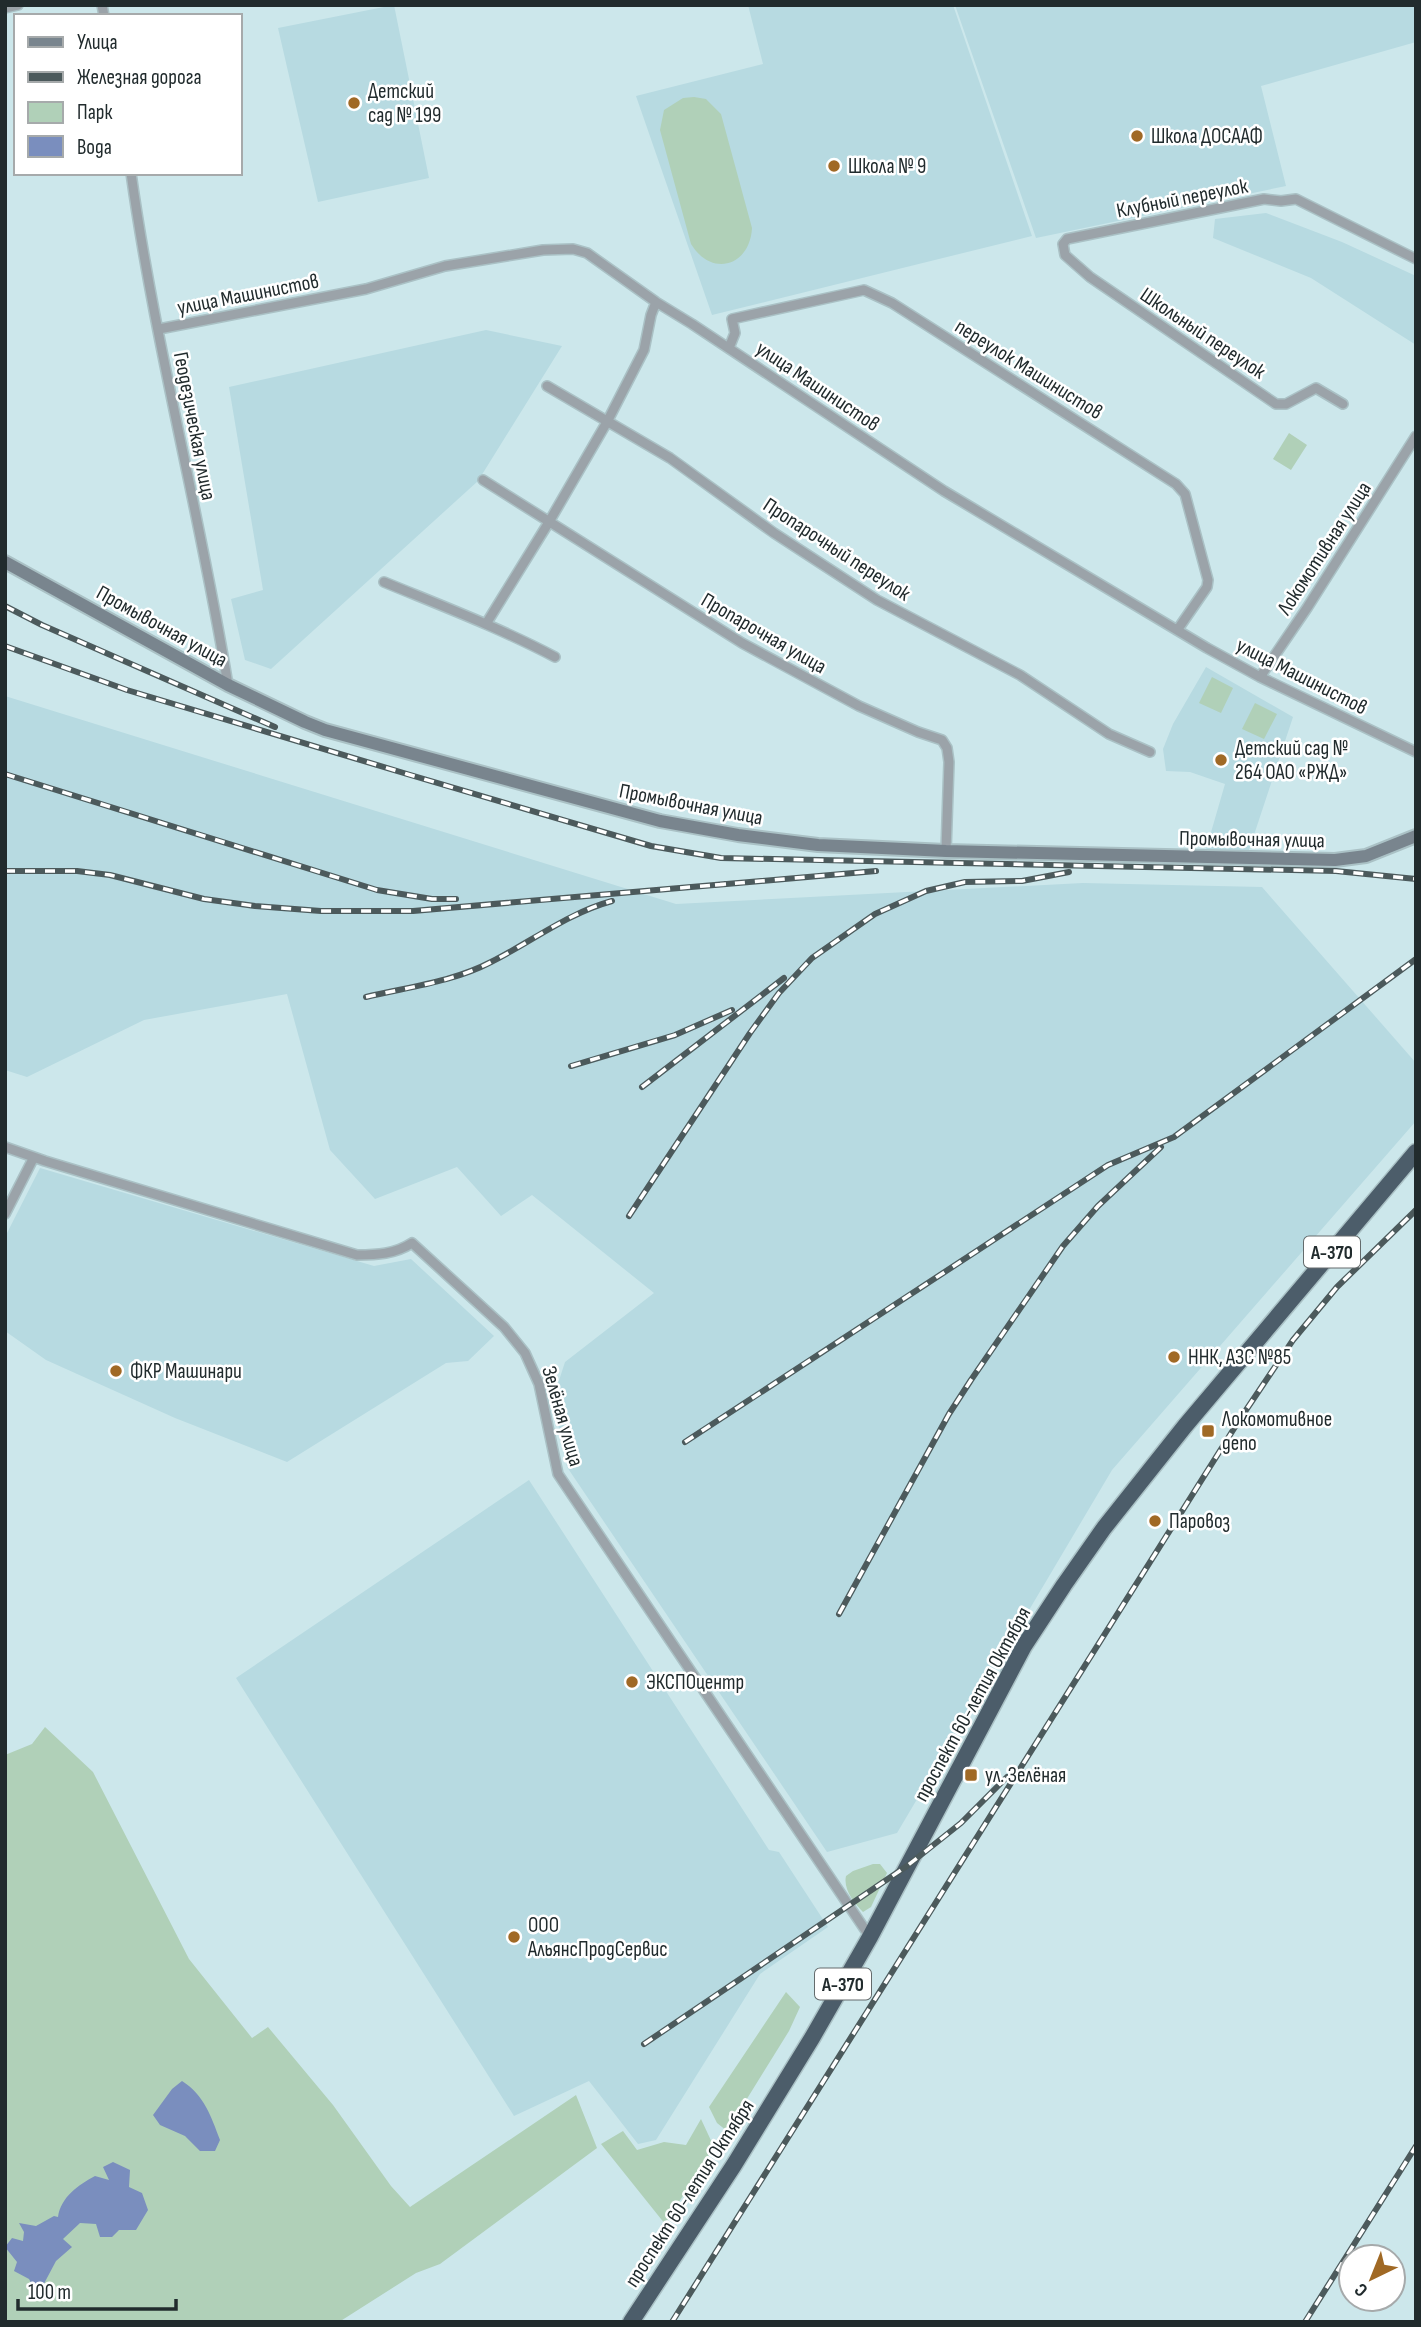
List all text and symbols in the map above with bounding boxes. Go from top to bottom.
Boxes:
legend [14,14,242,175]
text: Улица [77,30,118,55]
text: Железная дорога [77,65,202,90]
place label: Детский сад № 199 [368,79,441,128]
marker: Детский сад № 199 [346,95,362,111]
text: Парк [77,100,112,125]
place label: Школа ДОСААФ [1151,124,1263,149]
marker: Школа ДОСААФ [1129,128,1145,144]
text: Вода [77,135,112,160]
place label: Школа № 9 [848,154,926,179]
marker: Школа № 9 [826,158,842,174]
street label: Клубный переулок [1114,174,1250,223]
street label: улица Машинистов [175,269,321,320]
street label: Школьный переулок [1135,282,1270,385]
street label: переулок Машинистов [950,314,1107,425]
street label: улица Машинистов [751,336,884,437]
street label: Геодезическая улица [168,350,221,502]
street label: Локомотивная улица [1272,477,1377,620]
street label: Пропарочный переулок [758,493,915,606]
street label: Промывочная улица [92,580,231,673]
street label: Пропарочная улица [697,588,831,679]
street label: улица Машинистов [1232,633,1371,720]
place label: Детский сад № 264 ОАО «РЖД» [1235,736,1348,785]
marker: Детский сад № 264 ОАО «РЖД» [1213,752,1229,768]
street label: Промывочная улица [617,778,765,831]
street label: Промывочная улица [1179,826,1325,853]
road number: А-370 [1304,1236,1360,1268]
place label: ННК, АЗС №85 [1188,1345,1291,1370]
marker: ННК, АЗС №85 [1166,1349,1182,1365]
place label: ФКР Машинари [130,1359,242,1384]
marker: ФКР Машинари [108,1363,124,1379]
street label: Зелёная улица [536,1363,589,1469]
place label: Локомотивное депо [1221,1407,1332,1456]
marker: Локомотивное депо [1200,1423,1216,1439]
place label: Паровоз [1169,1509,1230,1534]
marker: Паровоз [1147,1513,1163,1529]
street label: проспект 60-летия Октября [909,1603,1036,1806]
place label: ЭКСПОцентр [646,1670,744,1695]
marker: ЭКСПОцентр [624,1674,640,1690]
place label: ул. Зелёная [985,1763,1066,1788]
marker: ул. Зелёная [963,1767,979,1783]
place label: ООО АльянсПродСервис [527,1913,668,1962]
marker: ООО АльянсПродСервис [506,1929,522,1945]
road number: А-370 [815,1968,871,2000]
street label: проспект 60-летия Октября [619,2095,759,2292]
north arrow [1337,2243,1407,2313]
scale bar [18,2268,175,2312]
text: С [1350,2277,1373,2301]
text: 100 m [28,2280,71,2305]

